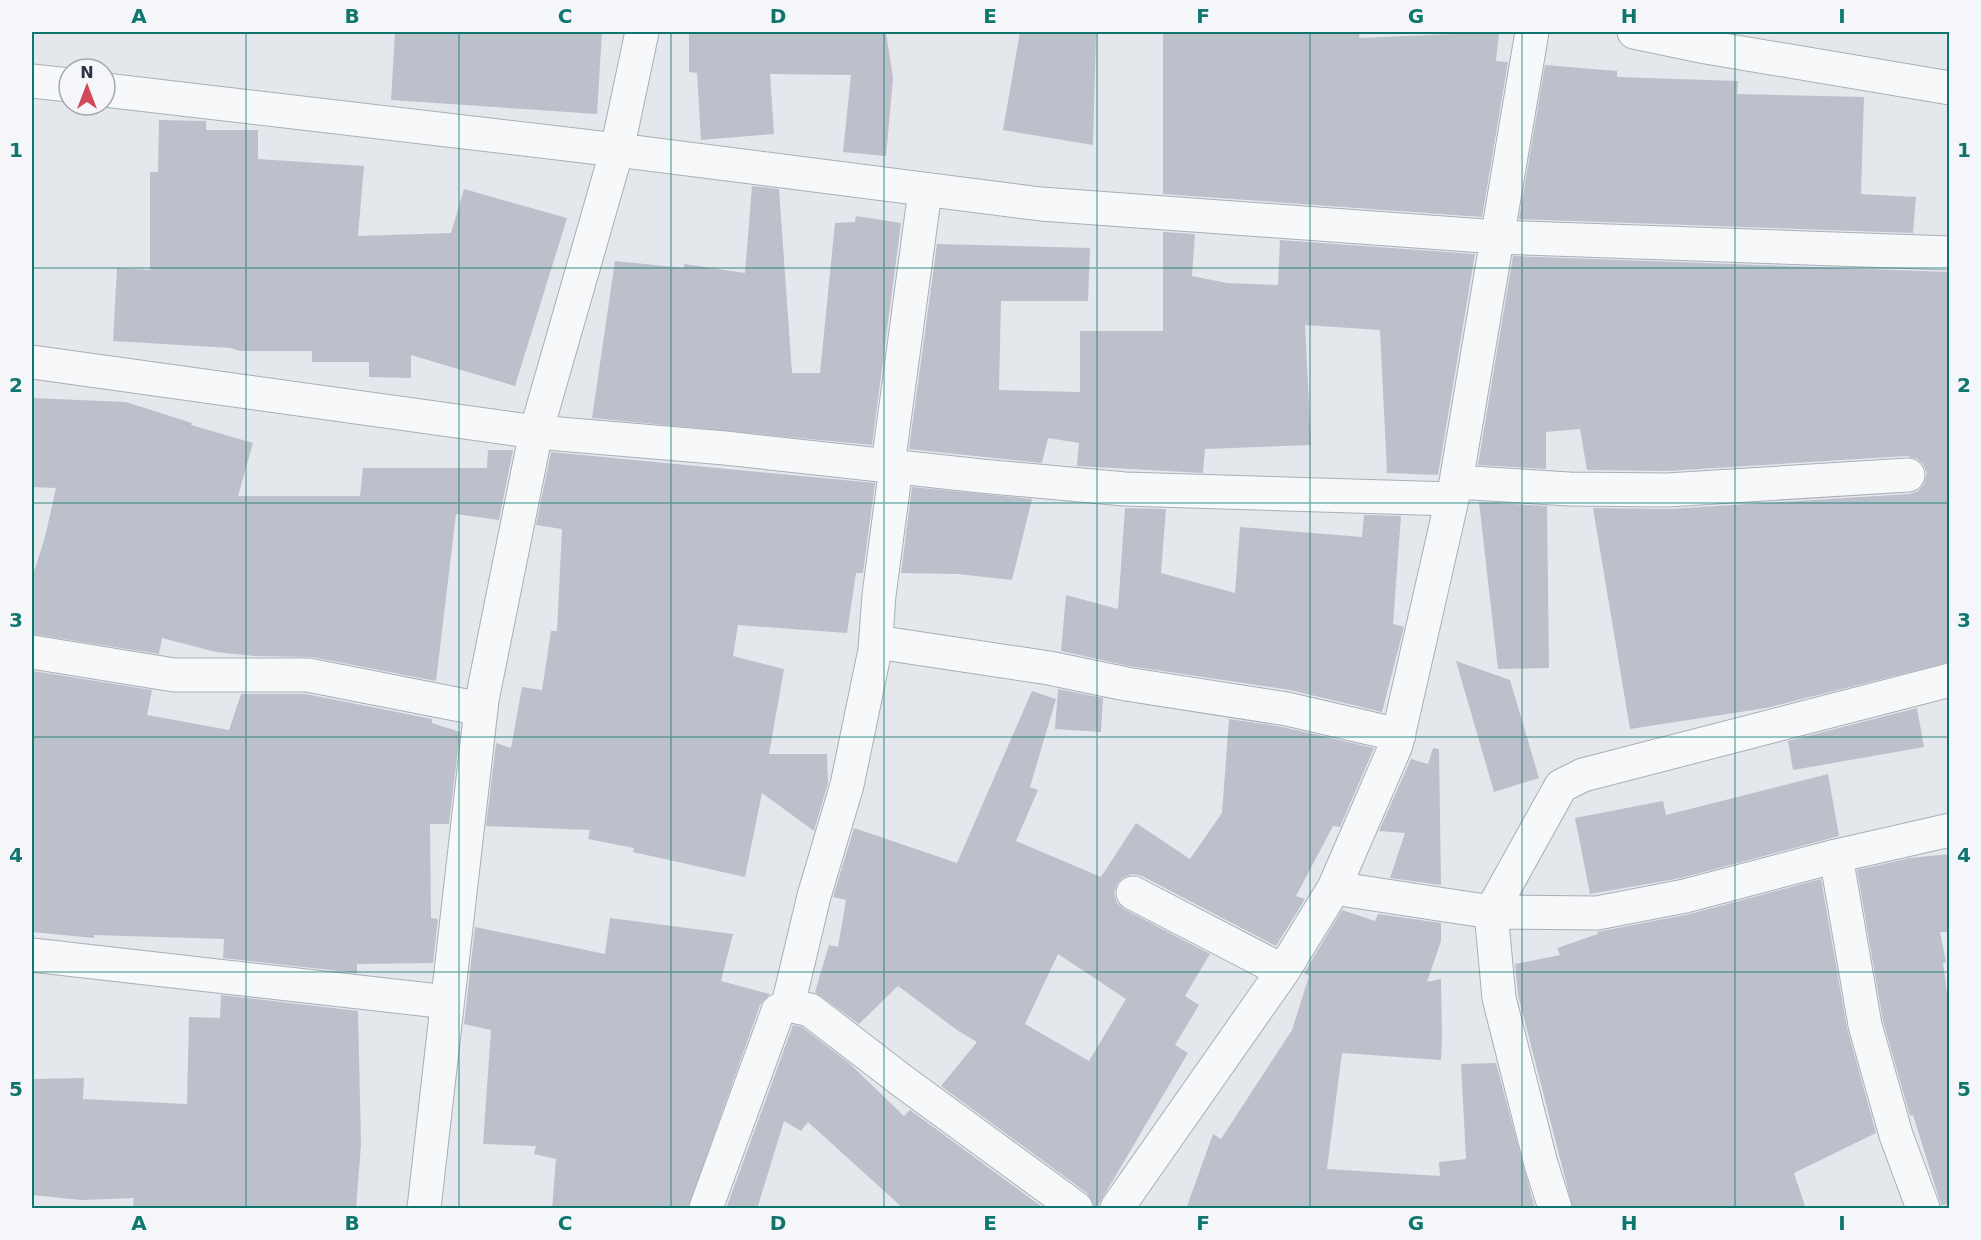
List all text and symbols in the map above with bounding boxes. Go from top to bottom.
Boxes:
text: A [131,4,147,28]
text: B [344,4,360,28]
text: C [558,4,572,28]
text: D [770,4,786,28]
text: E [983,4,997,28]
text: F [1196,4,1210,28]
text: G [1408,4,1424,28]
text: H [1621,4,1637,28]
text: I [1838,4,1846,28]
north arrow [57,57,117,117]
text: N [80,63,94,82]
text: 1 [9,138,23,162]
text: 1 [1957,138,1971,162]
text: 2 [9,373,23,397]
text: 2 [1957,373,1971,397]
text: 3 [9,608,23,632]
text: 3 [1957,608,1971,632]
text: 4 [9,843,23,867]
text: 4 [1957,843,1971,867]
text: 5 [9,1077,23,1101]
text: 5 [1957,1077,1971,1101]
text: A [131,1211,147,1235]
text: B [344,1211,360,1235]
text: C [558,1211,572,1235]
text: D [770,1211,786,1235]
text: E [983,1211,997,1235]
text: F [1196,1211,1210,1235]
text: G [1408,1211,1424,1235]
text: H [1621,1211,1637,1235]
text: I [1838,1211,1846,1235]

